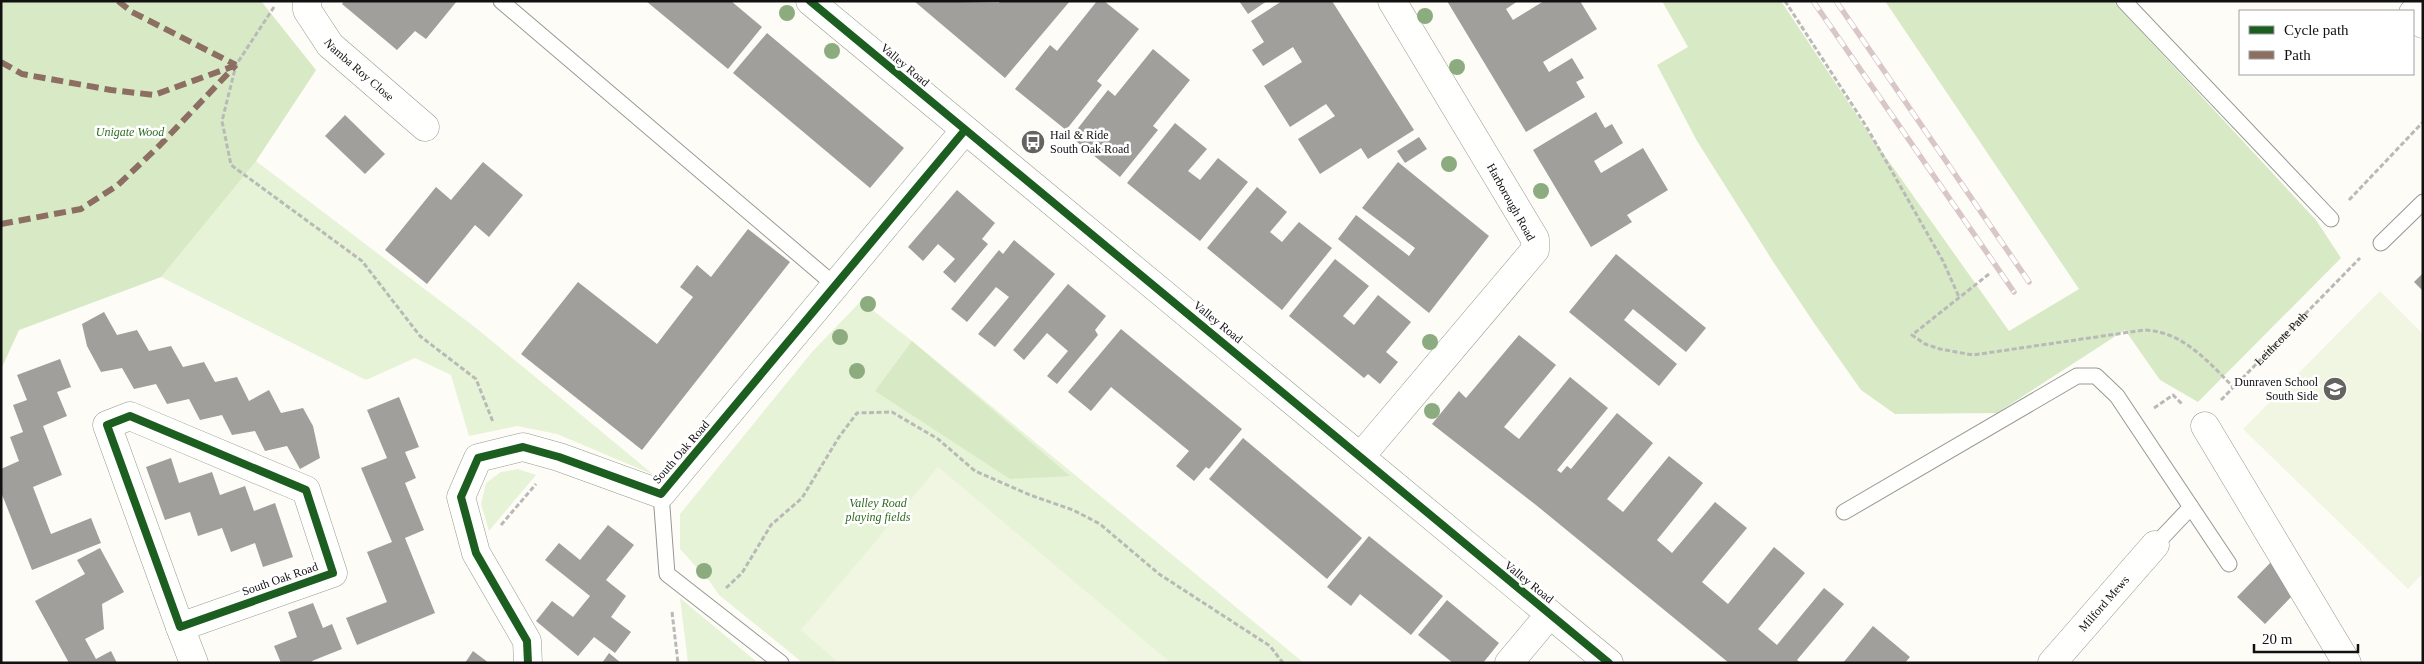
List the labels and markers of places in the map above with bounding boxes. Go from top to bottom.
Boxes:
place label: Hail & Ride South Oak Road [1050,128,1129,156]
bus stop icon: Hail & Ride South Oak Road [1020,129,1046,155]
place label: Dunraven School South Side [2234,375,2319,403]
school or university icon: Dunraven School South Side [2322,376,2348,402]

